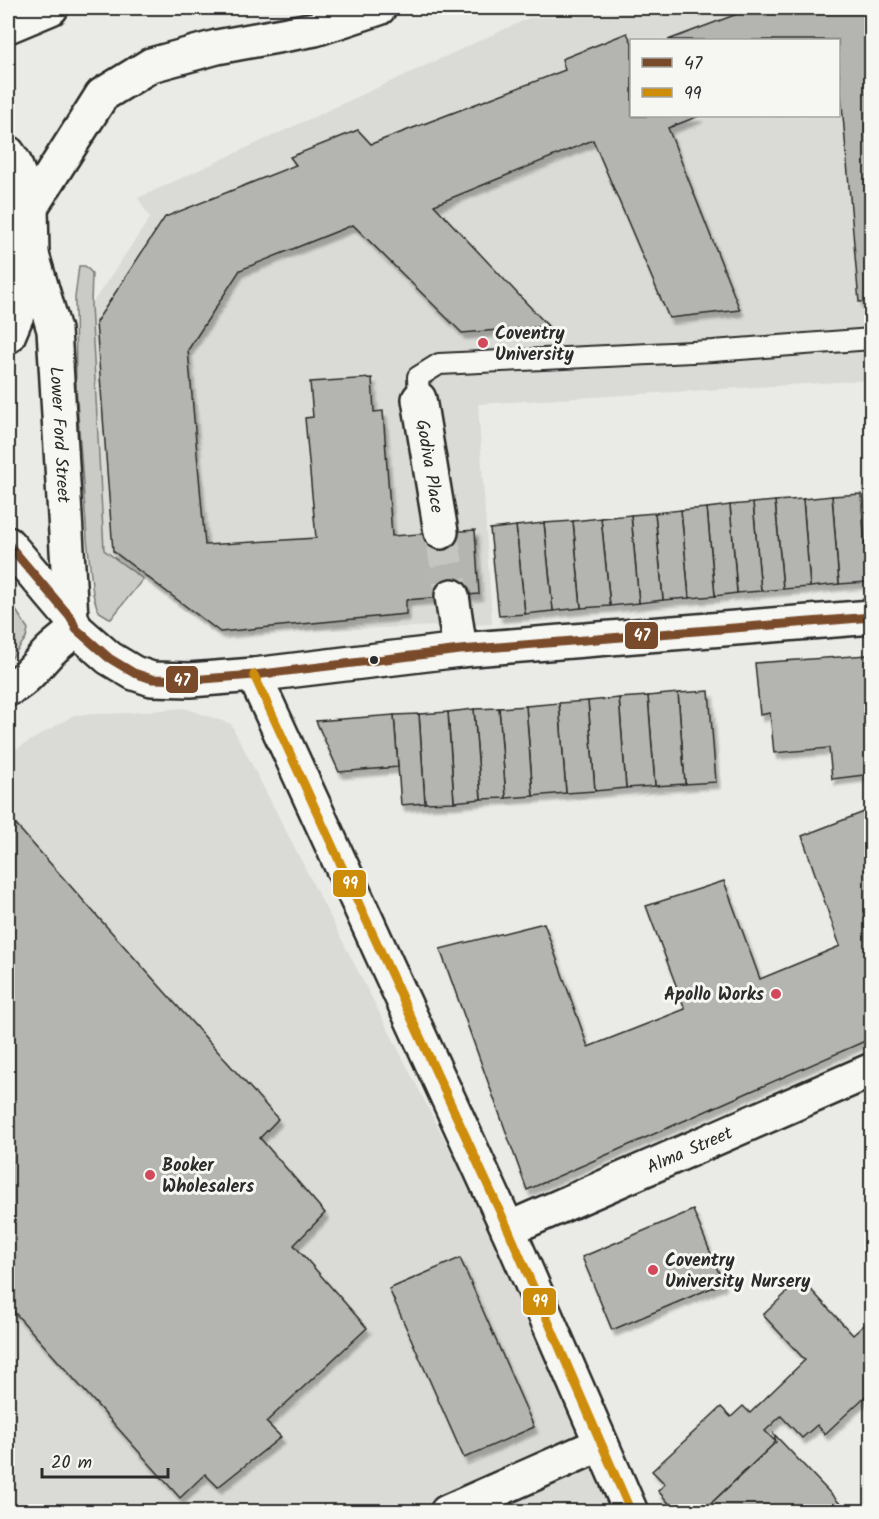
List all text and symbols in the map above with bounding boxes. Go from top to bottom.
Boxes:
legend [630,39,840,117]
text: 47 [684,50,703,79]
text: 99 [684,80,702,109]
place label: Coventry University [495,320,574,370]
marker: Coventry University [476,336,490,350]
street label: Lower Ford Street [40,366,77,505]
street label: Godiva Place [407,417,451,515]
line badge: 47 [624,621,659,650]
text: 47 [634,624,651,649]
unlabelled marker [368,654,380,666]
line badge: 47 [165,665,199,694]
text: 47 [174,669,191,694]
line badge: 99 [332,869,367,898]
text: 99 [342,872,358,897]
place label: Apollo Works [664,981,765,1010]
marker: Apollo Works [769,987,783,1001]
street label: Alma Street [643,1119,739,1183]
place label: Booker Wholesalers [162,1152,255,1202]
marker: Booker Wholesalers [143,1168,157,1182]
place label: Coventry University Nursery [665,1247,811,1297]
marker: Coventry University Nursery [646,1263,660,1277]
line badge: 99 [522,1287,557,1316]
text: 99 [532,1290,548,1315]
scale bar [42,1441,168,1479]
text: 20 m [51,1449,92,1478]

